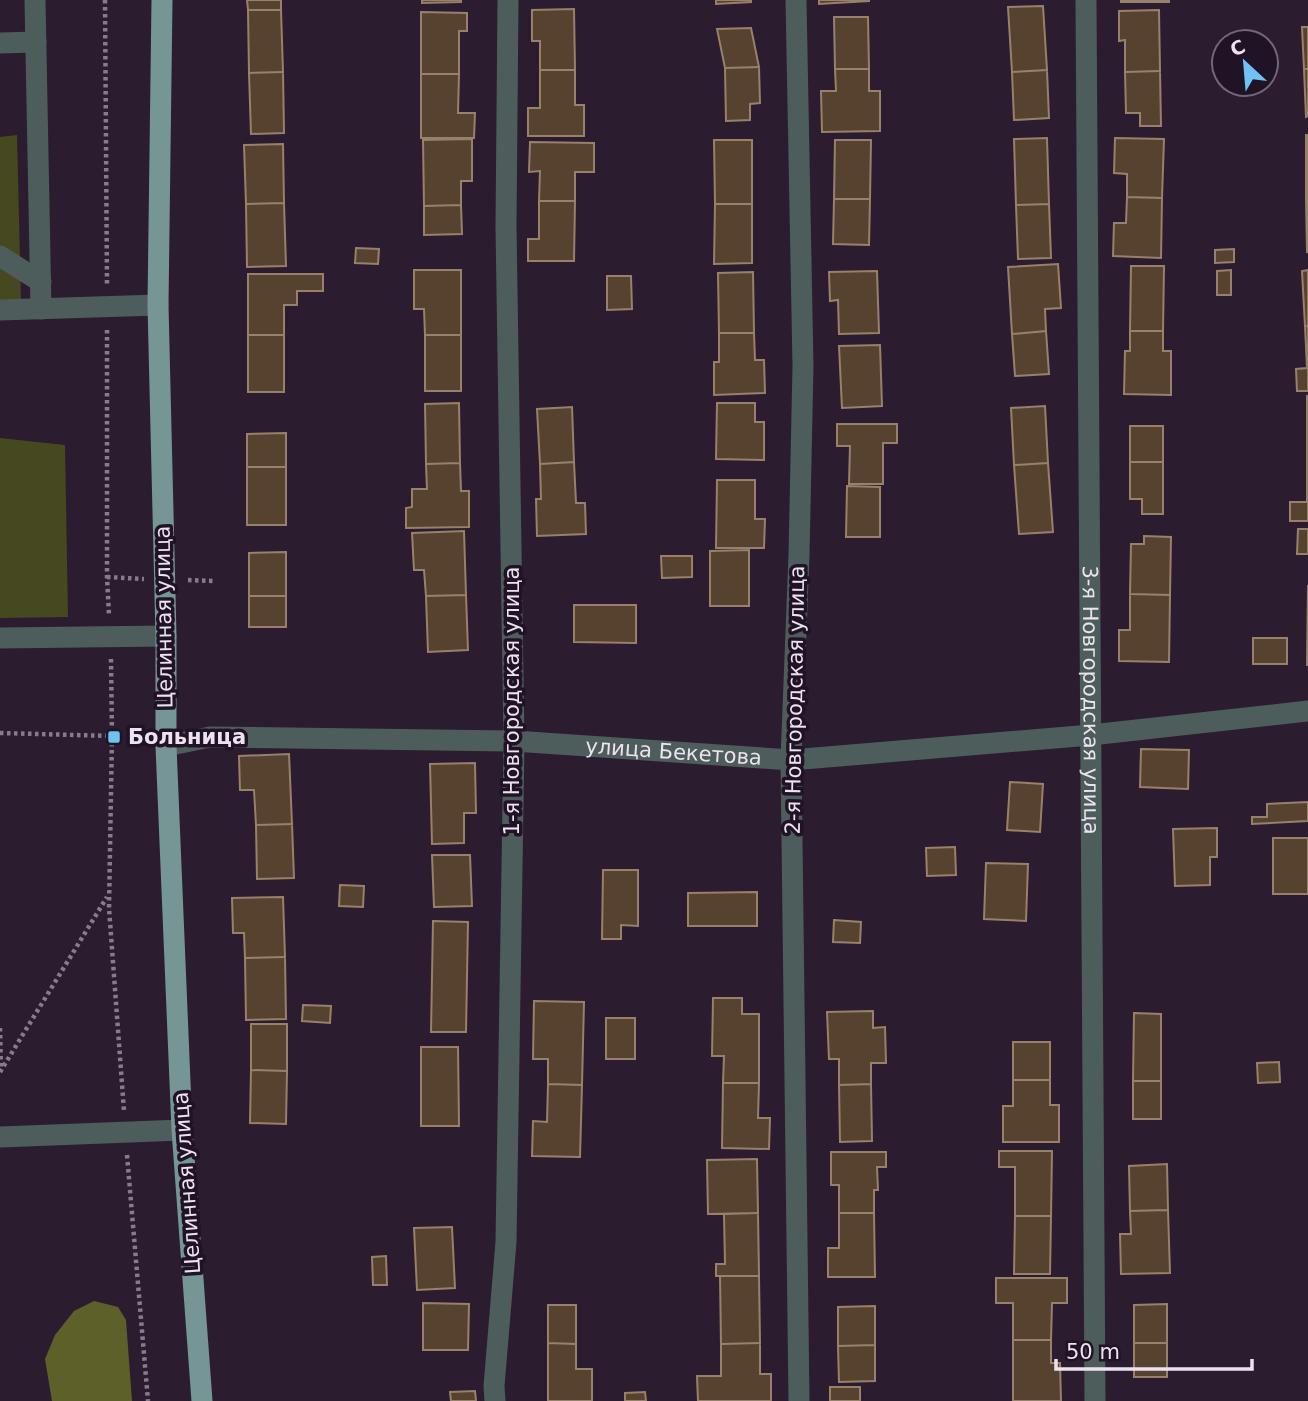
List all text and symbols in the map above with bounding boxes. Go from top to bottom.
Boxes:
north arrow [1210,28,1280,98]
text: С [1226,35,1249,61]
street label: Целинная улица [150,526,178,708]
street label: 2-я Новгородская улица [781,565,809,835]
street label: 3-я Новгородская улица [1078,565,1103,835]
street label: 1-я Новгородская улица [500,567,524,835]
place label: Больница [128,725,246,749]
marker: Больница [106,729,122,745]
street label: улица Бекетова [585,734,763,770]
street label: Целинная улица [169,1091,205,1275]
scale bar [1056,1328,1252,1372]
text: 50 m [1066,1340,1120,1364]

